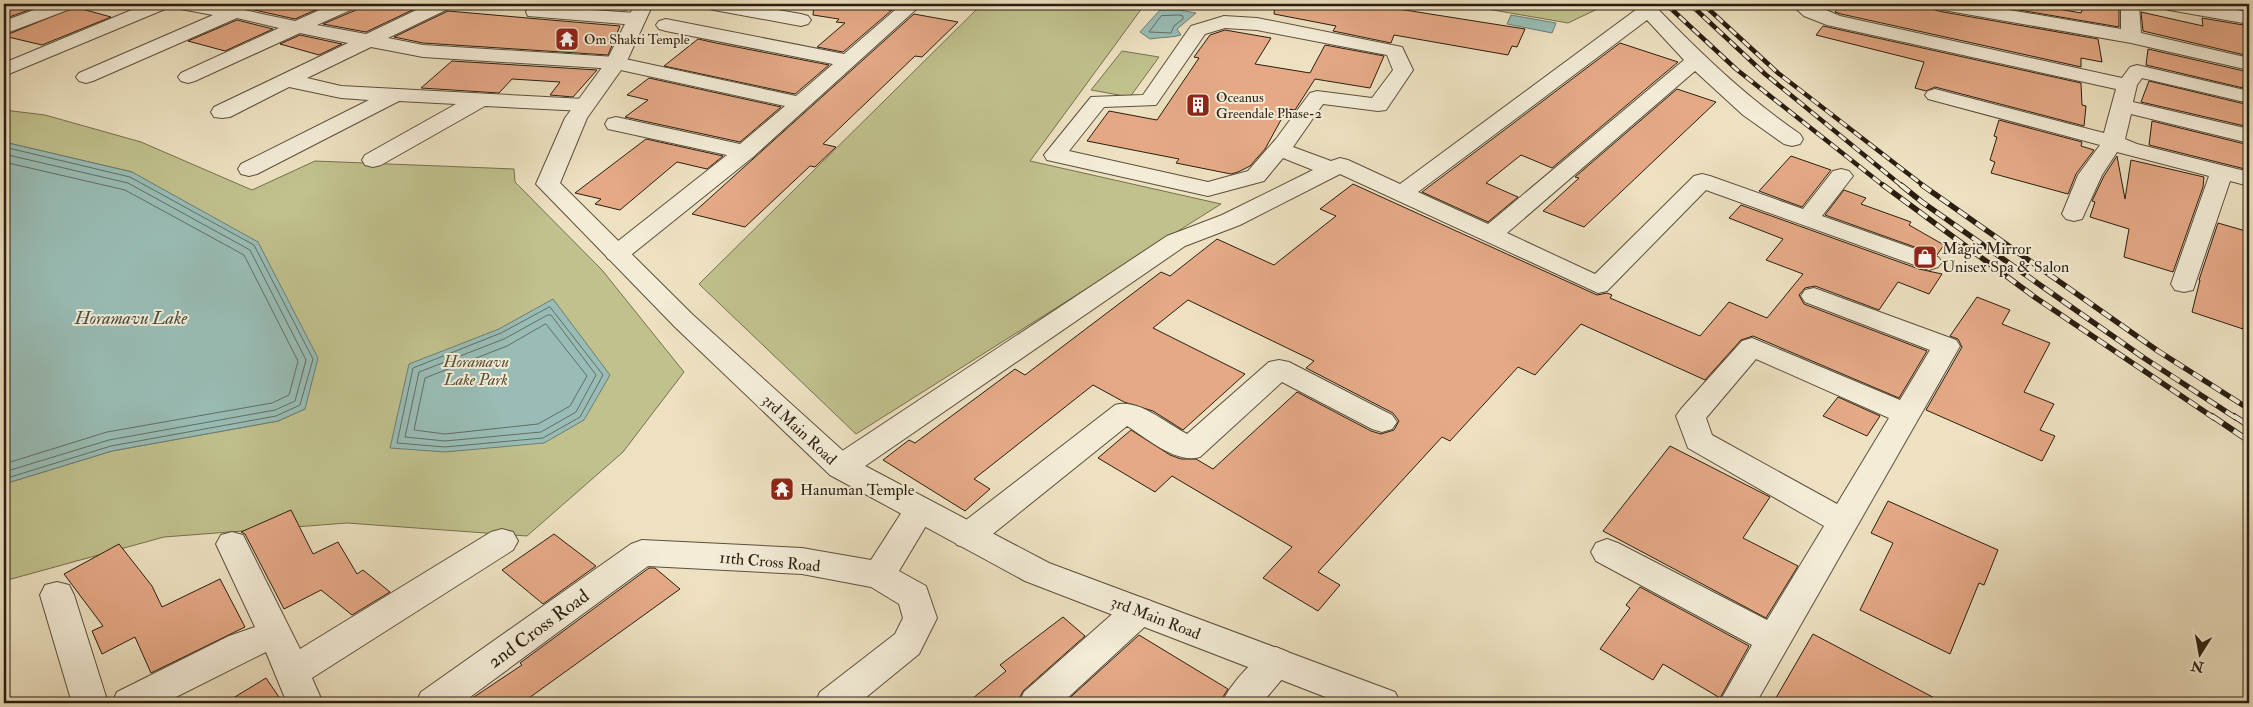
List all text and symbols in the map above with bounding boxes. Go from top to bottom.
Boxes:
temple icon: Om Shakti Temple [554,26,580,52]
place label: Om Shakti Temple [584,31,690,49]
place label: Oceanus Greendale Phase-2 [1216,89,1322,122]
building icon: Oceanus Greendale Phase-2 [1185,92,1211,118]
place label: Magic Mirror Unisex Spa & Salon [1942,239,2069,278]
shop icon: Magic Mirror Unisex Spa & Salon [1912,244,1938,270]
water label: Horamavu Lake [74,307,188,330]
park label: Horamavu Lake Park [442,352,509,390]
street label: 3rd Main Road [758,390,841,469]
temple icon: Hanuman Temple [769,476,795,502]
place label: Hanuman Temple [800,480,915,501]
street label: 11th Cross Road [719,548,821,576]
street label: 2nd Cross Road [483,584,594,674]
street label: 3rd Main Road [1108,592,1203,644]
north arrow [2176,630,2226,680]
text: N [2189,657,2206,676]

